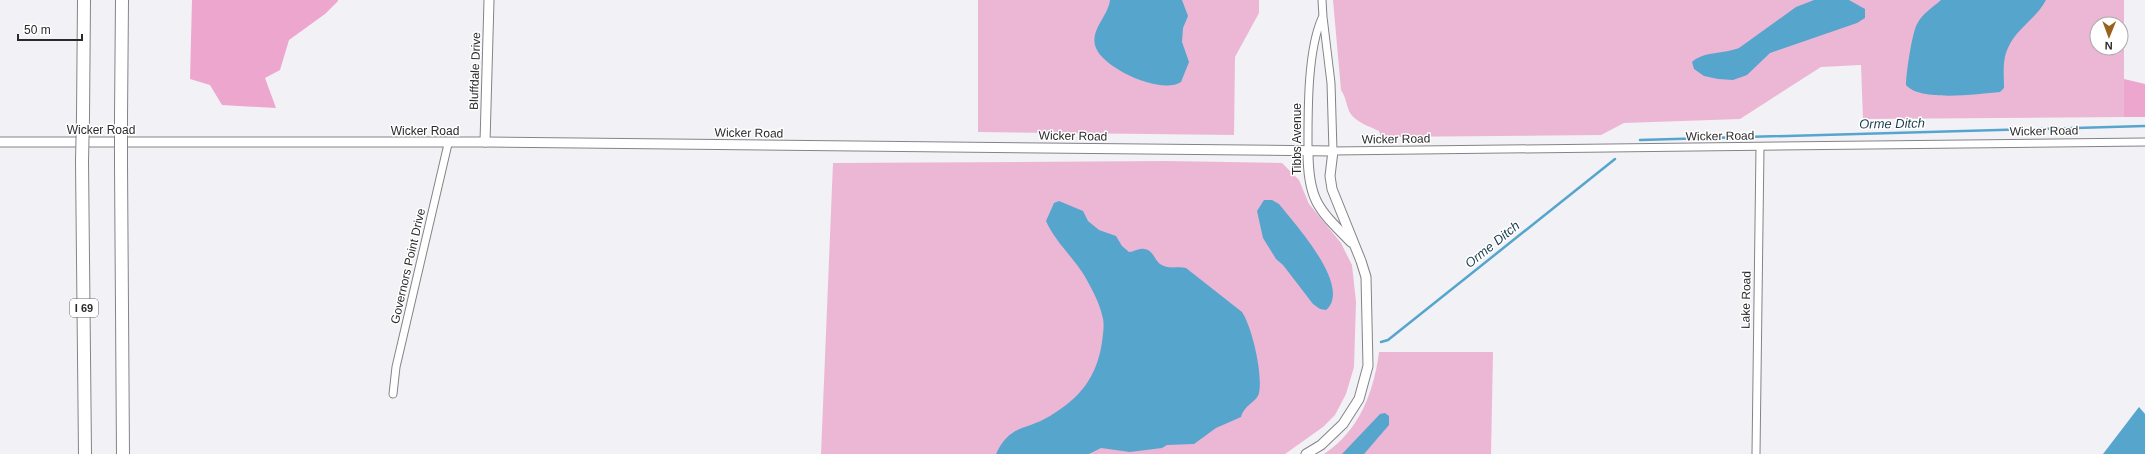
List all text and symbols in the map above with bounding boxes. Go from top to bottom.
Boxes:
scale bar [18,16,82,42]
north arrow [2089,16,2129,56]
text: 50 m [24,23,51,37]
street label: Bluffdale Drive [467,32,483,110]
text: N [2105,40,2113,52]
street label: Tibbs Avenue [1290,103,1304,175]
water label: Orme Ditch [1859,115,1925,132]
street label: Wicker Road [67,123,135,137]
street label: Wicker Road [2010,123,2078,139]
street label: Wicker Road [391,124,459,138]
street label: Wicker Road [715,125,783,141]
street label: Wicker Road [1039,128,1107,144]
street label: Wicker Road [1686,128,1754,144]
street label: Wicker Road [1362,131,1430,147]
street label: Governors Point Drive [388,207,428,325]
water label: Orme Ditch [1462,218,1523,271]
street label: Lake Road [1738,271,1754,329]
road number: I 69 [70,299,98,317]

